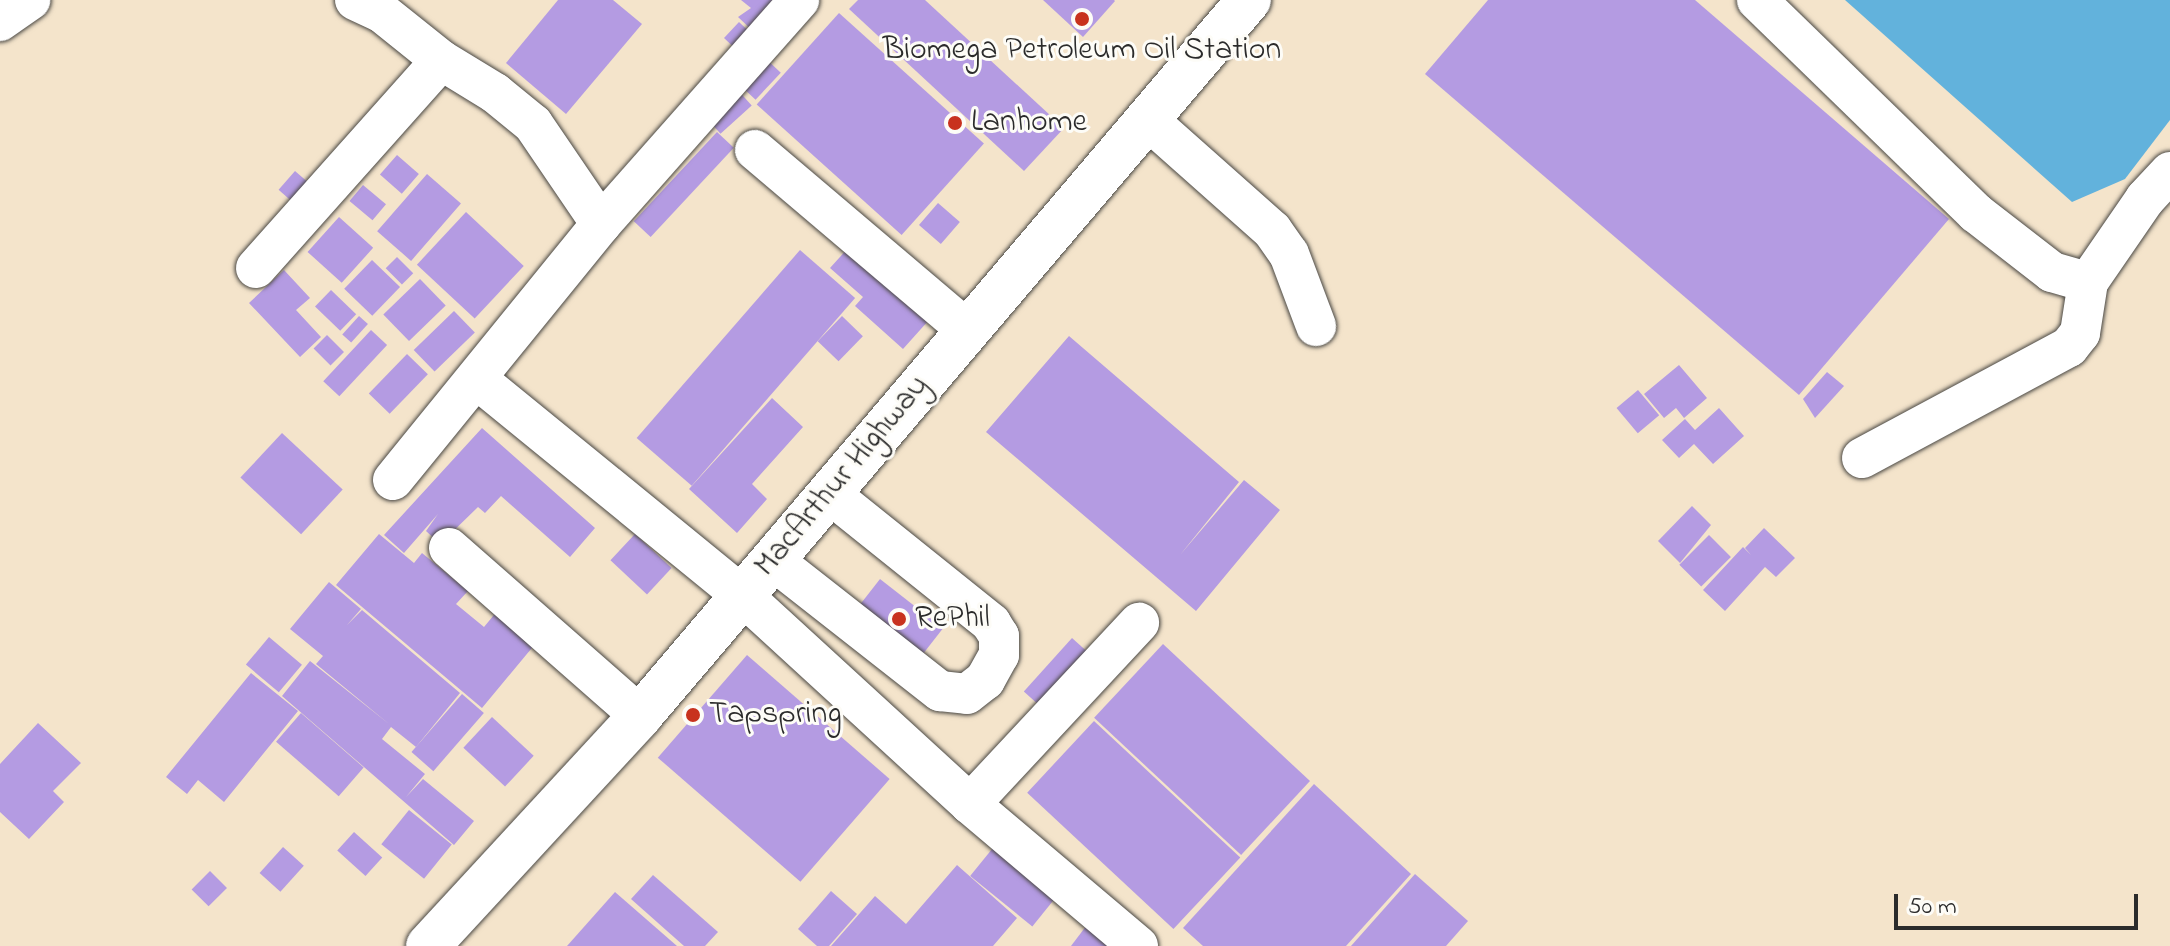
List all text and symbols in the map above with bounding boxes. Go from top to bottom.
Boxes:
marker: Biomega Petroleum Oil Station [1073,10,1091,28]
place label: Biomega Petroleum Oil Station [883,32,1281,70]
place label: Lanhome [971,104,1087,142]
marker: Lanhome [946,114,964,132]
street label: MacArthur Highway [748,368,938,586]
place label: RePhil [915,600,990,638]
marker: RePhil [890,610,908,628]
place label: Tapspring [709,696,842,734]
marker: Tapspring [684,706,702,724]
scale bar [1898,878,2142,928]
text: 50 m [1908,890,1957,925]

